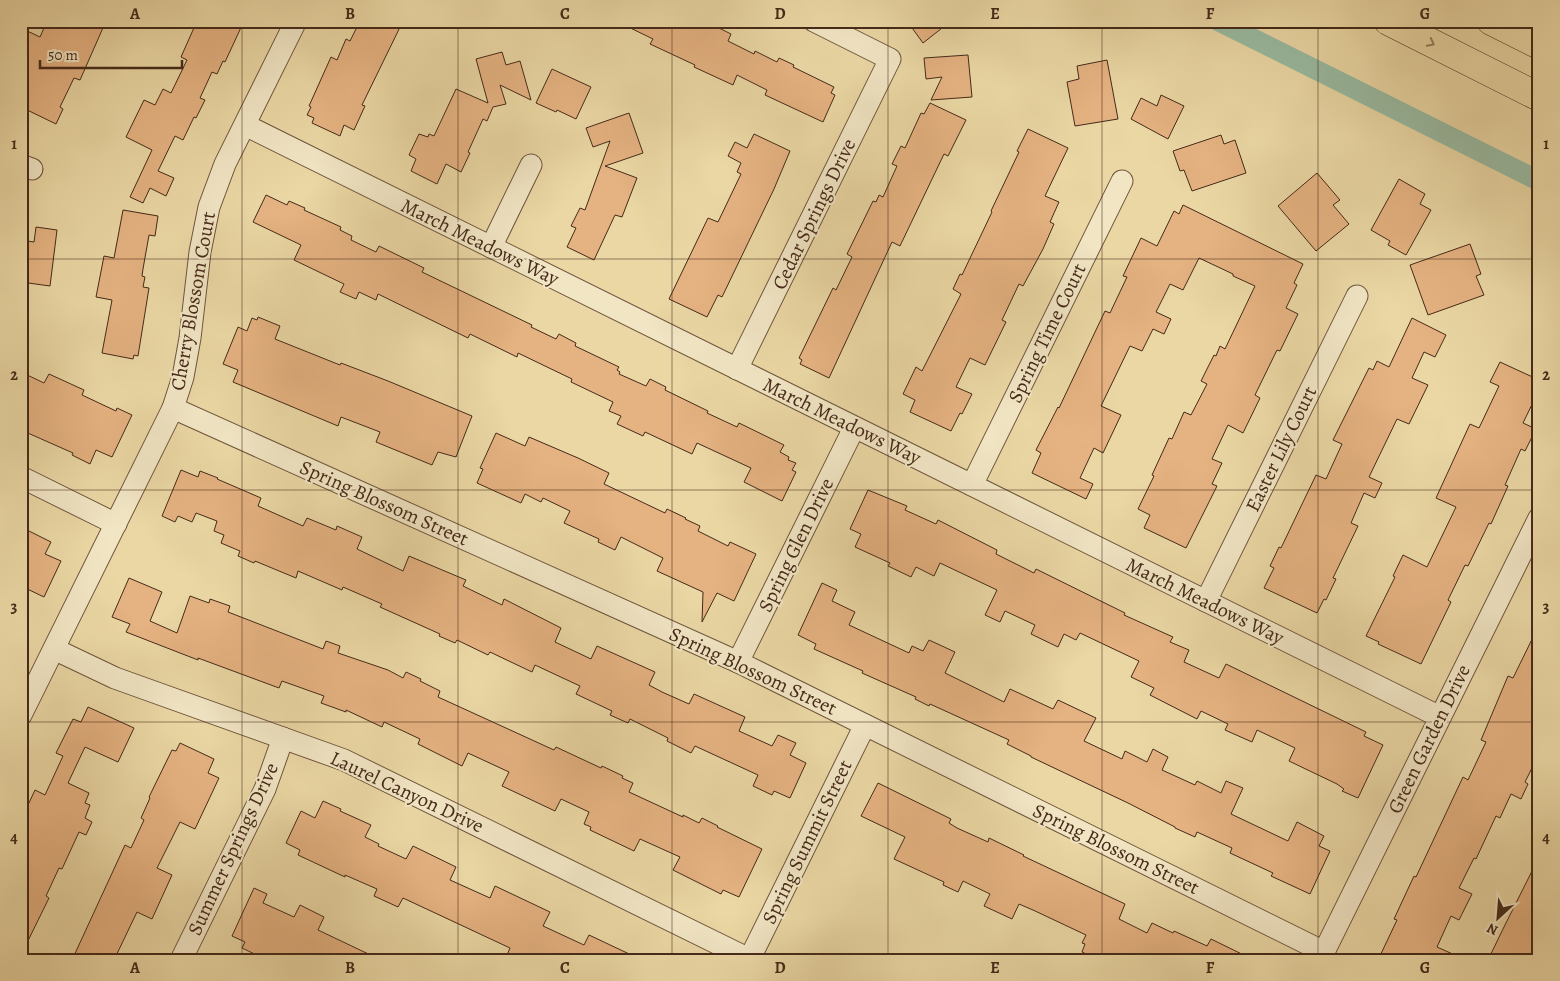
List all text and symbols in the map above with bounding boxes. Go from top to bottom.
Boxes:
text: A [129,3,141,25]
text: B [345,3,355,25]
text: C [560,3,570,25]
text: D [774,3,786,25]
text: E [990,3,1000,25]
text: F [1206,3,1215,25]
text: G [1420,3,1430,25]
one-way arrow [1426,37,1435,47]
scale bar [40,38,182,70]
text: 50 m [48,45,78,65]
text: 1 [11,133,17,155]
text: 1 [1543,133,1549,155]
street label: Cedar Springs Drive [766,134,862,294]
street label: March Meadows Way [396,192,565,292]
street label: Cherry Blossom Court [164,209,222,393]
street label: Spring Time Court [1002,258,1093,407]
text: 2 [10,364,18,386]
text: 2 [1542,364,1550,386]
street label: March Meadows Way [758,371,927,471]
street label: Easter Lily Court [1239,381,1323,516]
street label: Spring Blossom Street [295,454,473,553]
street label: Spring Glen Drive [752,473,840,617]
street label: March Meadows Way [1121,551,1290,651]
text: 3 [11,596,18,618]
text: 3 [1543,596,1550,618]
street label: Spring Blossom Street [665,620,842,722]
street label: Green Garden Drive [1381,660,1477,818]
street label: Laurel Canyon Drive [326,745,488,839]
street label: Spring Summit Street [756,755,859,929]
street label: Summer Springs Drive [181,758,285,940]
street label: Spring Blossom Street [1028,797,1204,901]
text: 4 [10,827,18,849]
text: 4 [1542,827,1550,849]
north arrow [1472,894,1522,944]
text: N [1484,918,1501,940]
text: A [129,957,141,979]
text: B [345,957,355,979]
text: C [560,957,570,979]
text: D [774,957,786,979]
text: E [990,957,1000,979]
text: F [1206,957,1215,979]
text: G [1420,957,1430,979]

